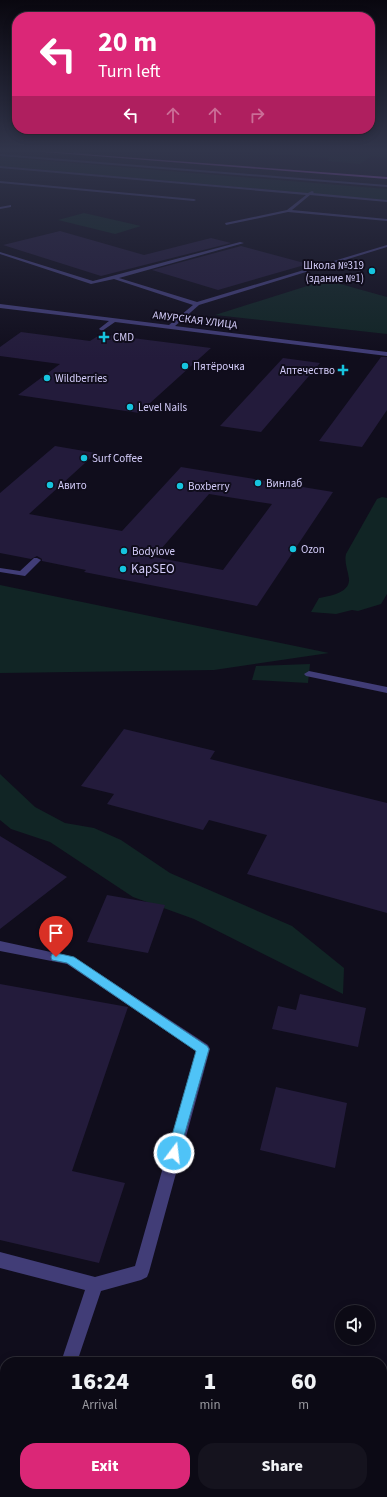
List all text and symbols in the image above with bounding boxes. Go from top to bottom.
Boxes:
text: 20 m [98,22,157,62]
icon: left [32,28,84,80]
text: Turn left [98,59,160,84]
icon: left [120,104,142,126]
icon: ahead [162,104,184,126]
icon: ahead [204,104,226,126]
icon: right [246,104,268,126]
place label: Школа №319 (здание №1) [303,258,364,286]
marker: Школа №319 (здание №1) [367,266,377,276]
street label: АМУРСКАЯ УЛИЦА [152,307,238,333]
place label: CMD [113,330,134,345]
marker: CMD [98,331,110,343]
place label: Пятёрочка [193,359,245,374]
marker: Пятёрочка [180,361,190,371]
place label: Аптечество [280,363,335,378]
marker: Аптечество [338,365,348,375]
place label: Wildberries [55,371,108,386]
marker: Wildberries [42,373,52,383]
place label: Level Nails [138,400,187,415]
marker: Level Nails [125,402,135,412]
place label: Surf Coffee [92,451,143,466]
marker: Surf Coffee [79,453,89,463]
place label: Винлаб [266,476,302,491]
place label: Авито [58,478,87,493]
marker: Винлаб [253,478,263,488]
place label: Boxberry [188,479,230,494]
marker: Авито [45,480,55,490]
marker: Boxberry [175,481,185,491]
place label: Ozon [301,542,325,557]
place label: Bodylove [132,544,175,559]
marker: Ozon [288,544,298,554]
marker: Bodylove [119,546,129,556]
place label: KapSEO [131,560,175,578]
marker: KapSEO [118,564,128,574]
pin [39,916,73,957]
icon: arrive [45,922,67,944]
position arrow [153,1132,195,1174]
map controls [335,1305,375,1345]
button: sound [335,1305,375,1345]
text: 16:24 [70,1364,129,1399]
text: 1 [204,1364,216,1399]
text: 60 [291,1364,317,1399]
text: Arrival [82,1396,117,1414]
text: min [199,1396,221,1414]
text: m [298,1396,309,1414]
button: Exit [20,1443,190,1489]
button: Share [198,1443,367,1489]

